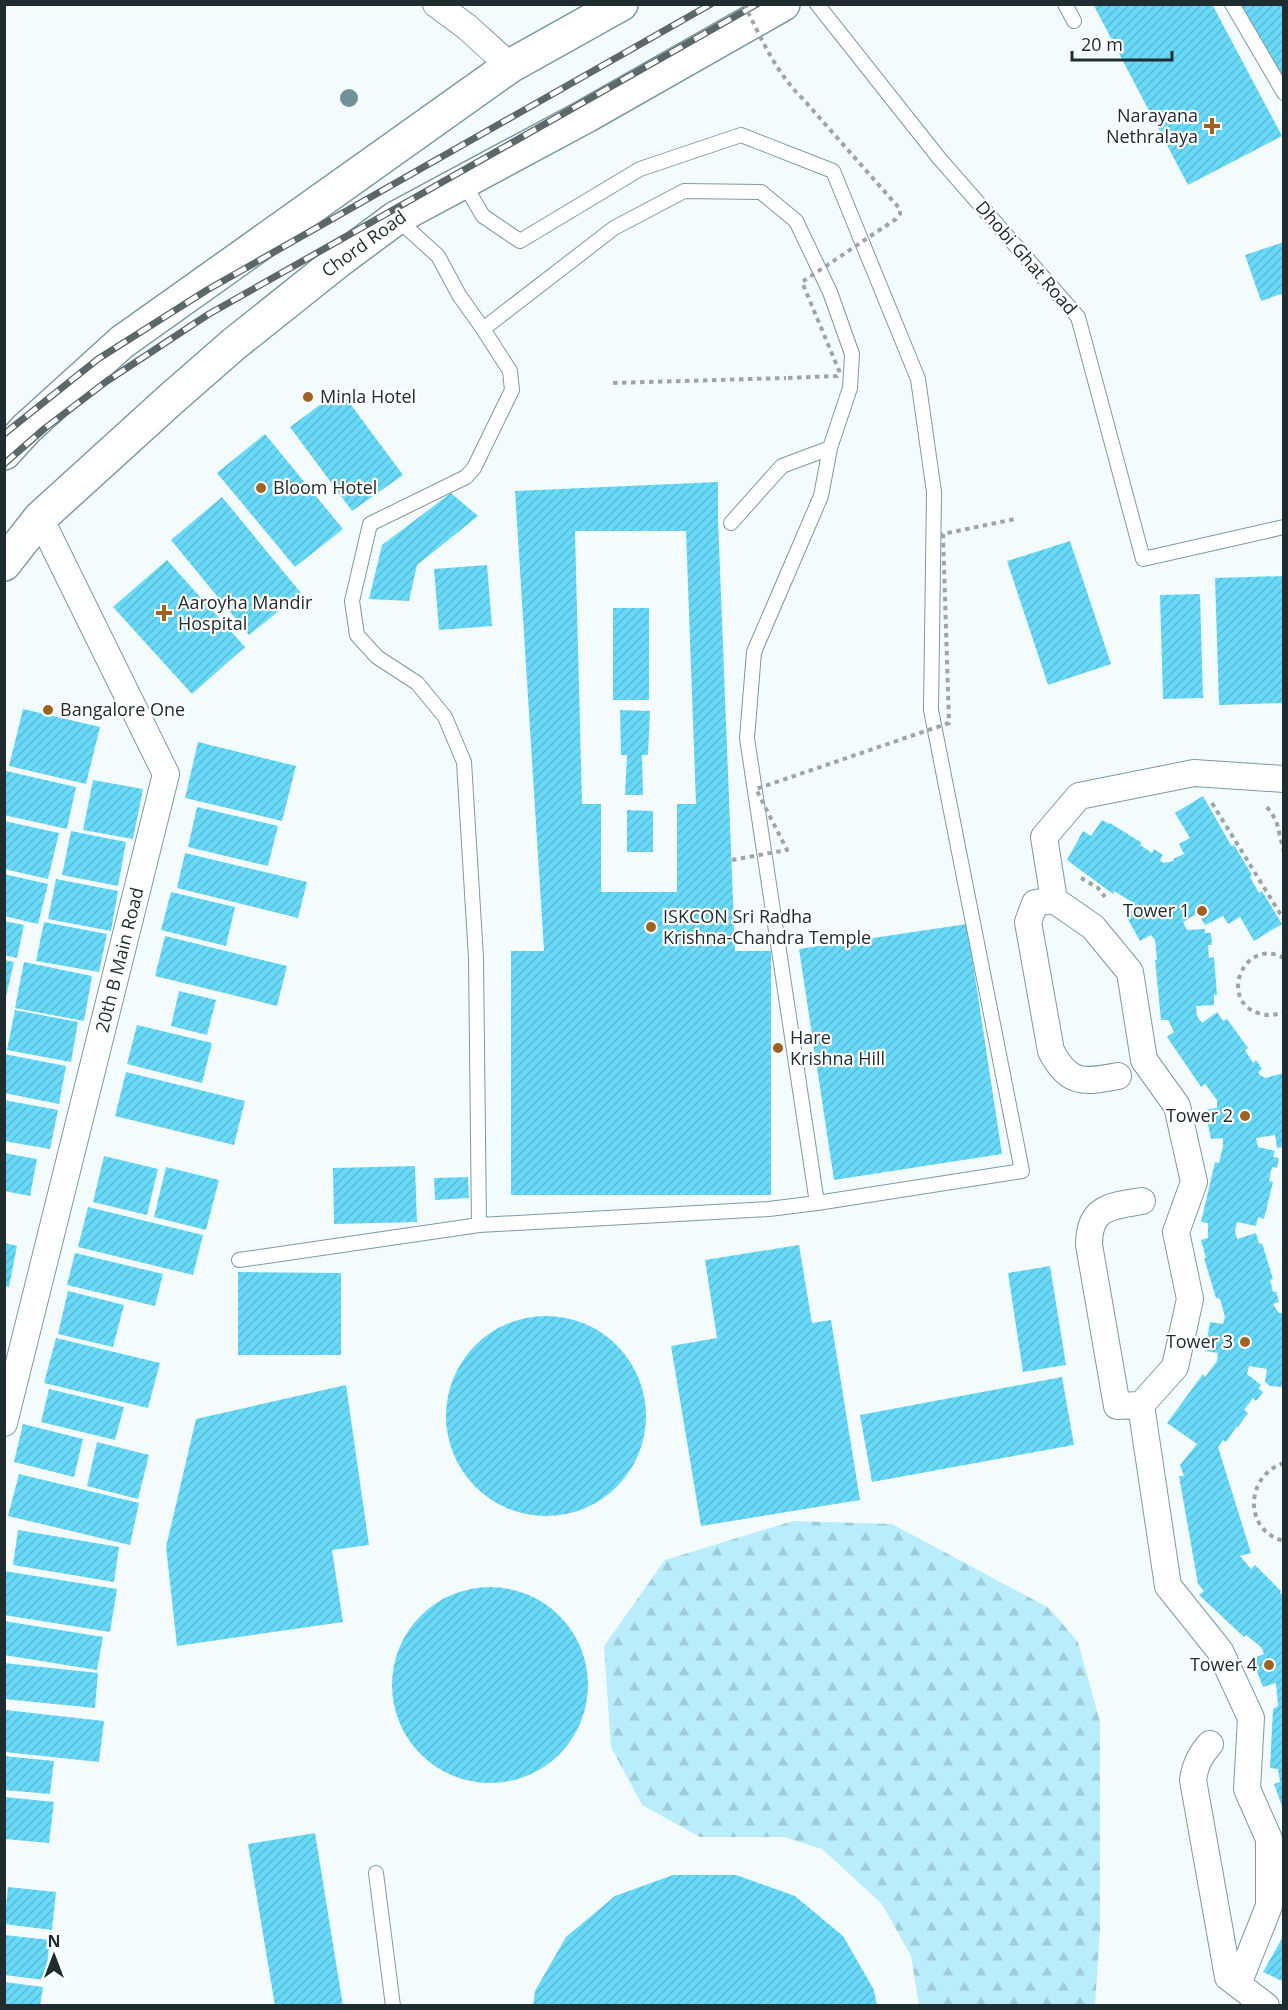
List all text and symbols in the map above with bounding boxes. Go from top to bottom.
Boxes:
scale bar [1072,24,1172,62]
text: 20 m [1081,32,1123,56]
place label: Narayana Nethralaya [1106,103,1198,148]
marker: Narayana Nethralaya [1203,117,1221,135]
street label: Dhobi Ghat Road [971,195,1083,319]
street label: Chord Road [316,204,411,282]
place label: Minla Hotel [320,384,416,408]
marker: Minla Hotel [301,390,315,404]
place label: Bloom Hotel [273,475,377,499]
marker: Bloom Hotel [254,481,268,495]
place label: Aaroyha Mandir Hospital [178,590,313,635]
marker: Aaroyha Mandir Hospital [155,604,173,622]
place label: Bangalore One [60,697,185,721]
marker: Bangalore One [41,703,55,717]
street label: 20th B Main Road [89,885,149,1035]
place label: Tower 1 [1123,898,1190,922]
place label: ISKCON Sri Radha Krishna-Chandra Temple [663,904,871,949]
marker: Tower 1 [1195,904,1209,918]
marker: ISKCON Sri Radha Krishna-Chandra Temple [644,920,658,934]
place label: Hare Krishna Hill [790,1025,885,1070]
marker: Hare Krishna Hill [771,1041,785,1055]
place label: Tower 2 [1166,1103,1233,1127]
marker: Tower 2 [1238,1109,1252,1123]
place label: Tower 3 [1166,1329,1233,1353]
marker: Tower 3 [1238,1335,1252,1349]
place label: Tower 4 [1190,1652,1257,1676]
marker: Tower 4 [1262,1658,1276,1672]
north arrow [24,1926,84,1986]
text: N [47,1930,61,1952]

